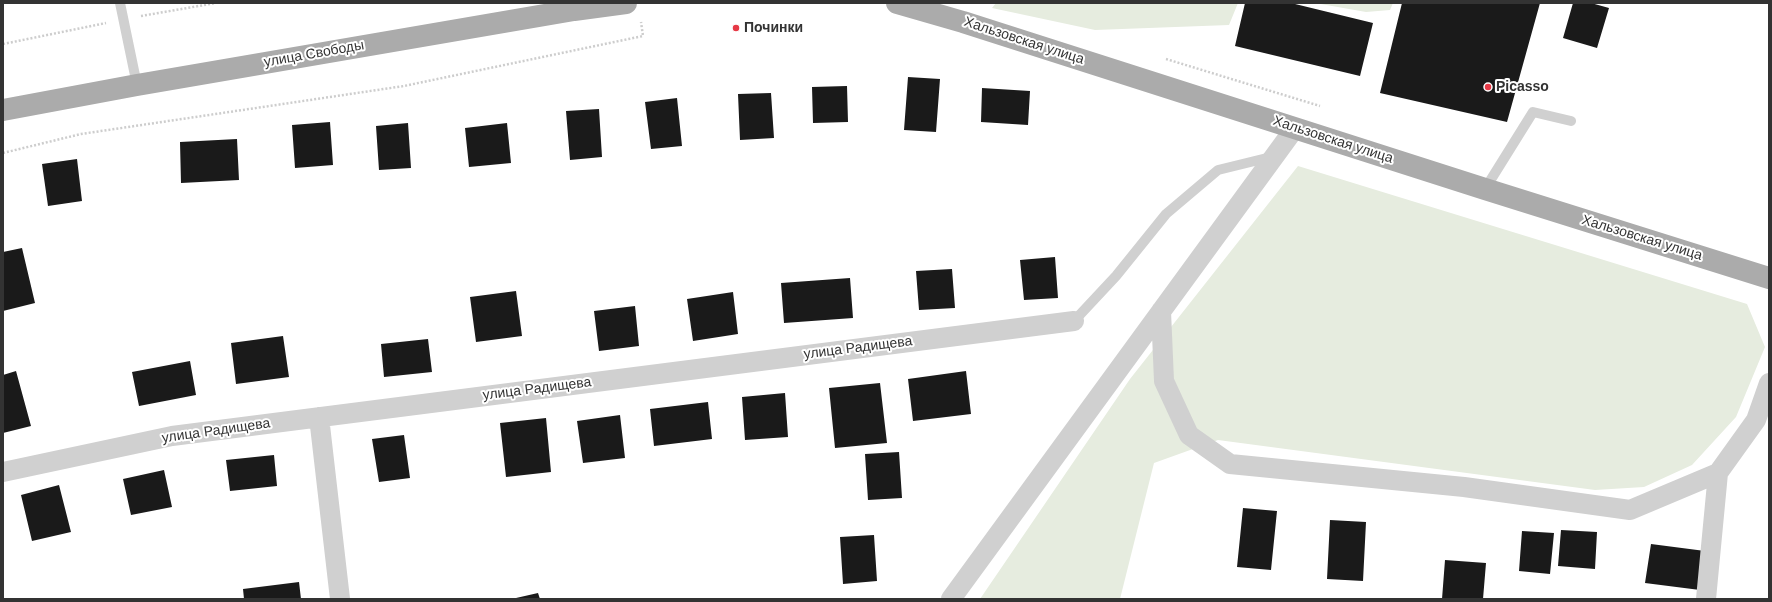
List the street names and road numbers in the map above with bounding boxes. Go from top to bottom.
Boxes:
street label: Хальзовская улица [962,14,1086,68]
street label: улица Свободы [263,37,365,71]
street label: Хальзовская улица [1271,113,1395,167]
street label: Хальзовская улица [1580,212,1704,264]
street label: улица Радищева [803,333,913,363]
street label: улица Радищева [482,374,592,404]
street label: улица Радищева [161,415,271,447]

